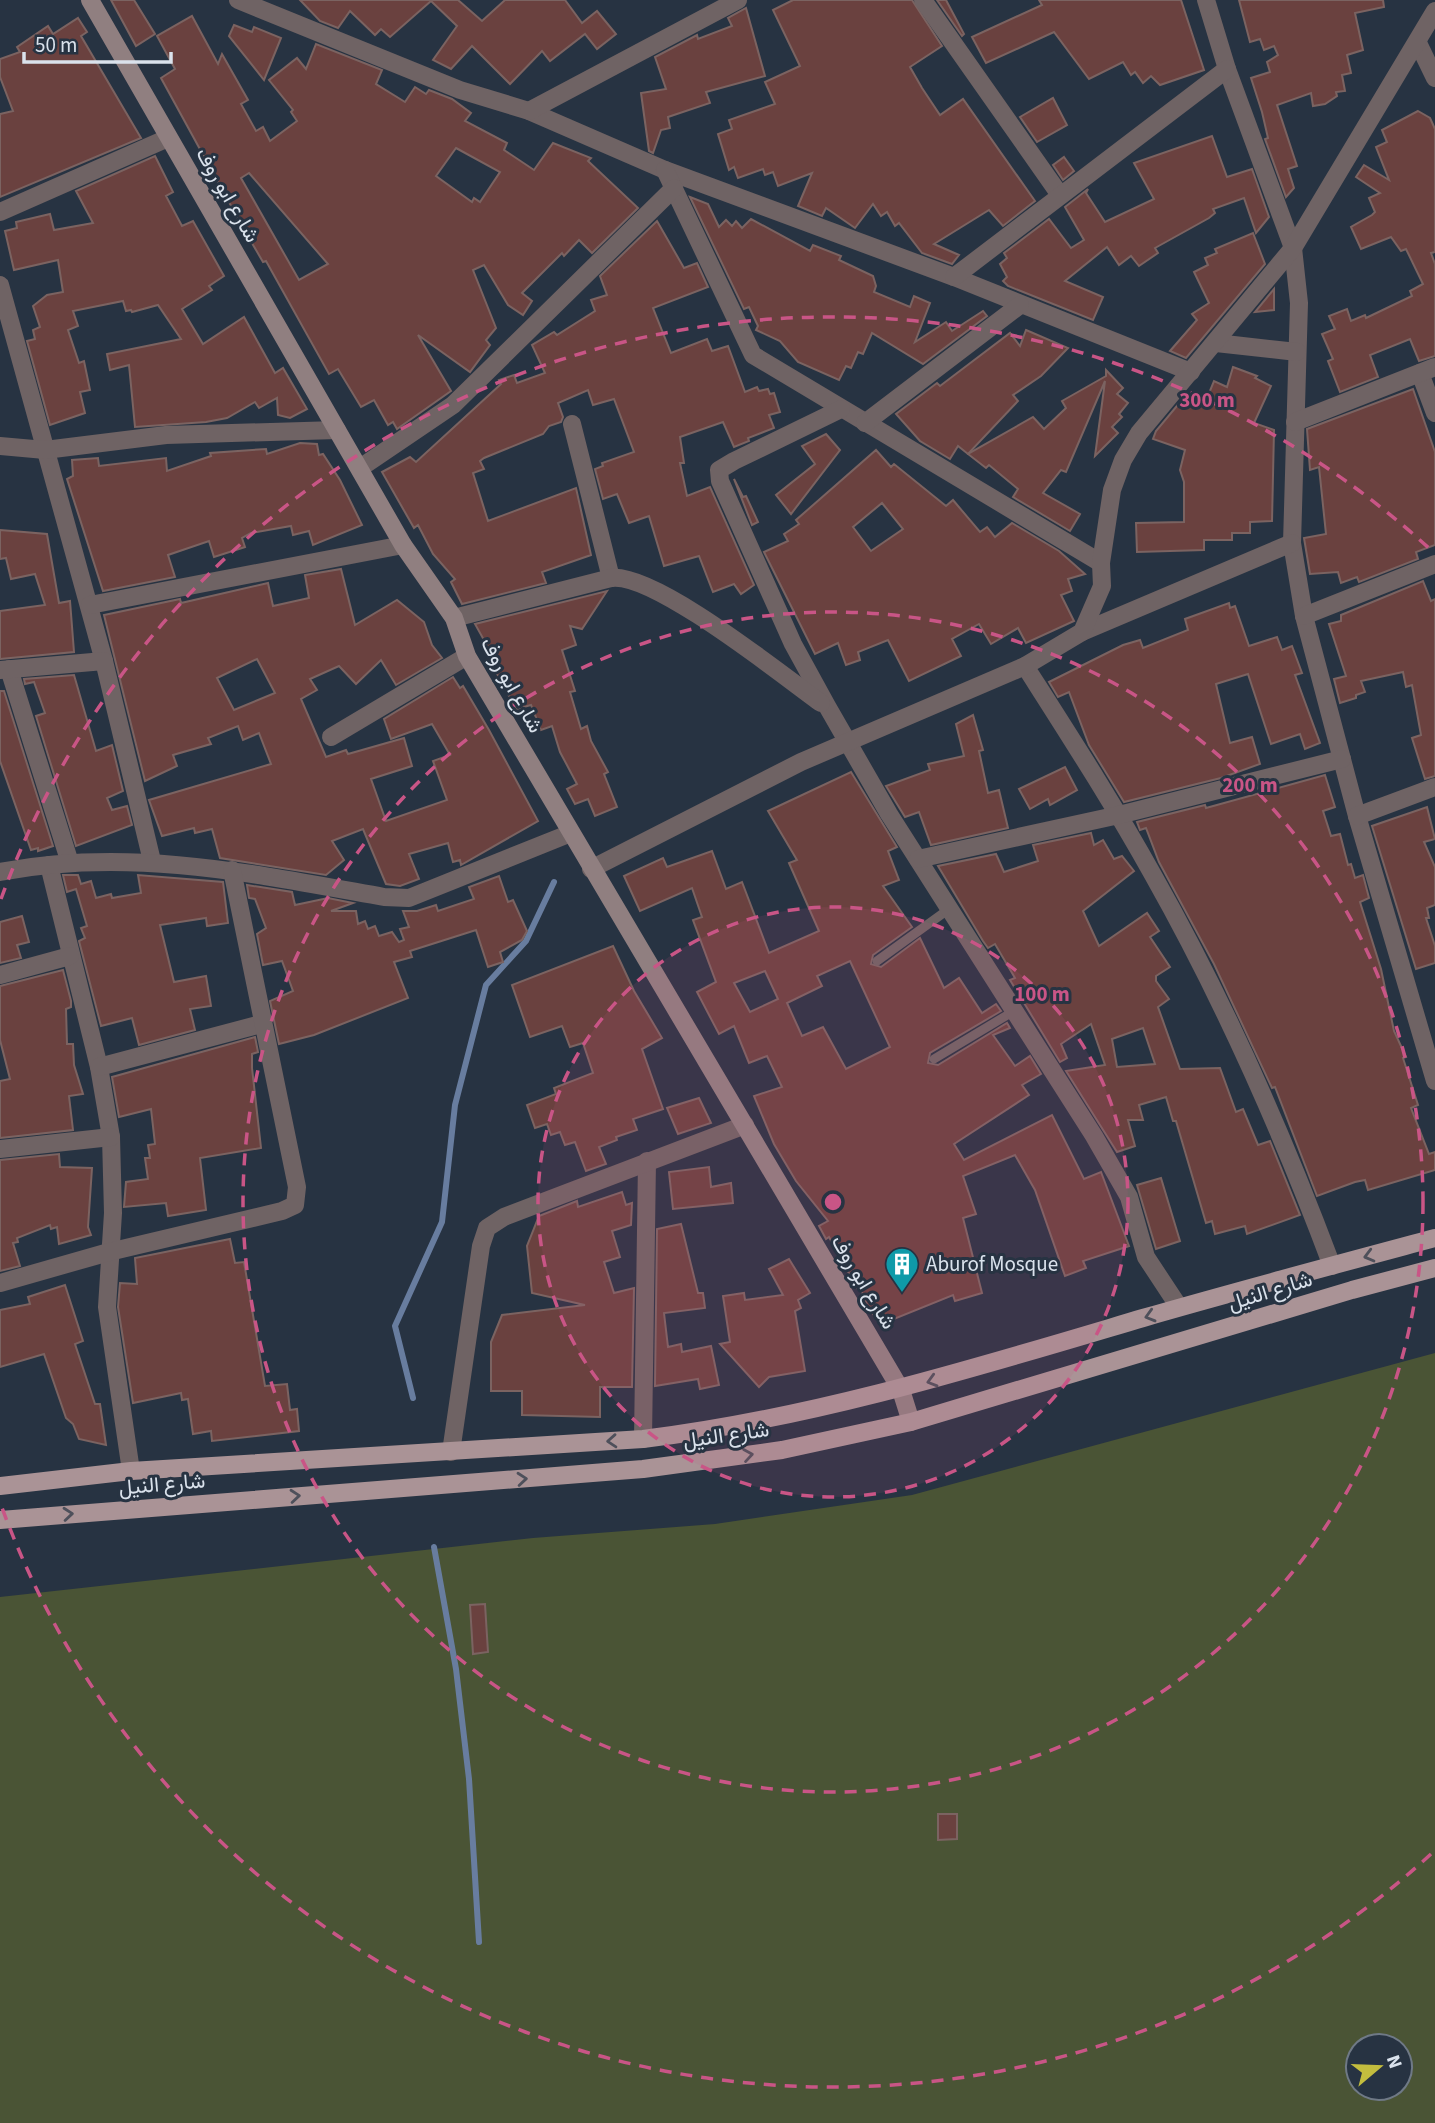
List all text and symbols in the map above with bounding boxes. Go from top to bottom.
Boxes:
scale bar [24,21,172,65]
text: 50 m [35,30,77,60]
street label: شارع ابو روف [189,142,267,248]
text: 300 m [1179,385,1235,415]
street label: شارع ابو روف [473,632,551,738]
text: 200 m [1222,770,1278,800]
text: 100 m [1014,979,1070,1009]
centre of rings [821,1190,845,1214]
street label: شارع ابو روف [824,1229,904,1335]
building icon: Aburof Mosque [883,1245,921,1294]
one-way arrow [1363,1248,1375,1262]
place label: Aburof Mosque [926,1249,1058,1279]
street label: شارع النيل [1224,1264,1316,1318]
one-way arrow [1144,1308,1156,1323]
one-way arrow [926,1372,938,1387]
street label: شارع النيل [681,1414,771,1456]
one-way arrow [606,1433,617,1448]
one-way arrow [742,1448,754,1463]
street label: شارع النيل [117,1465,207,1503]
one-way arrow [516,1471,527,1486]
one-way arrow [290,1489,301,1504]
one-way arrow [63,1507,74,1522]
north arrow [1344,2032,1414,2102]
text: N [1379,2052,1408,2072]

